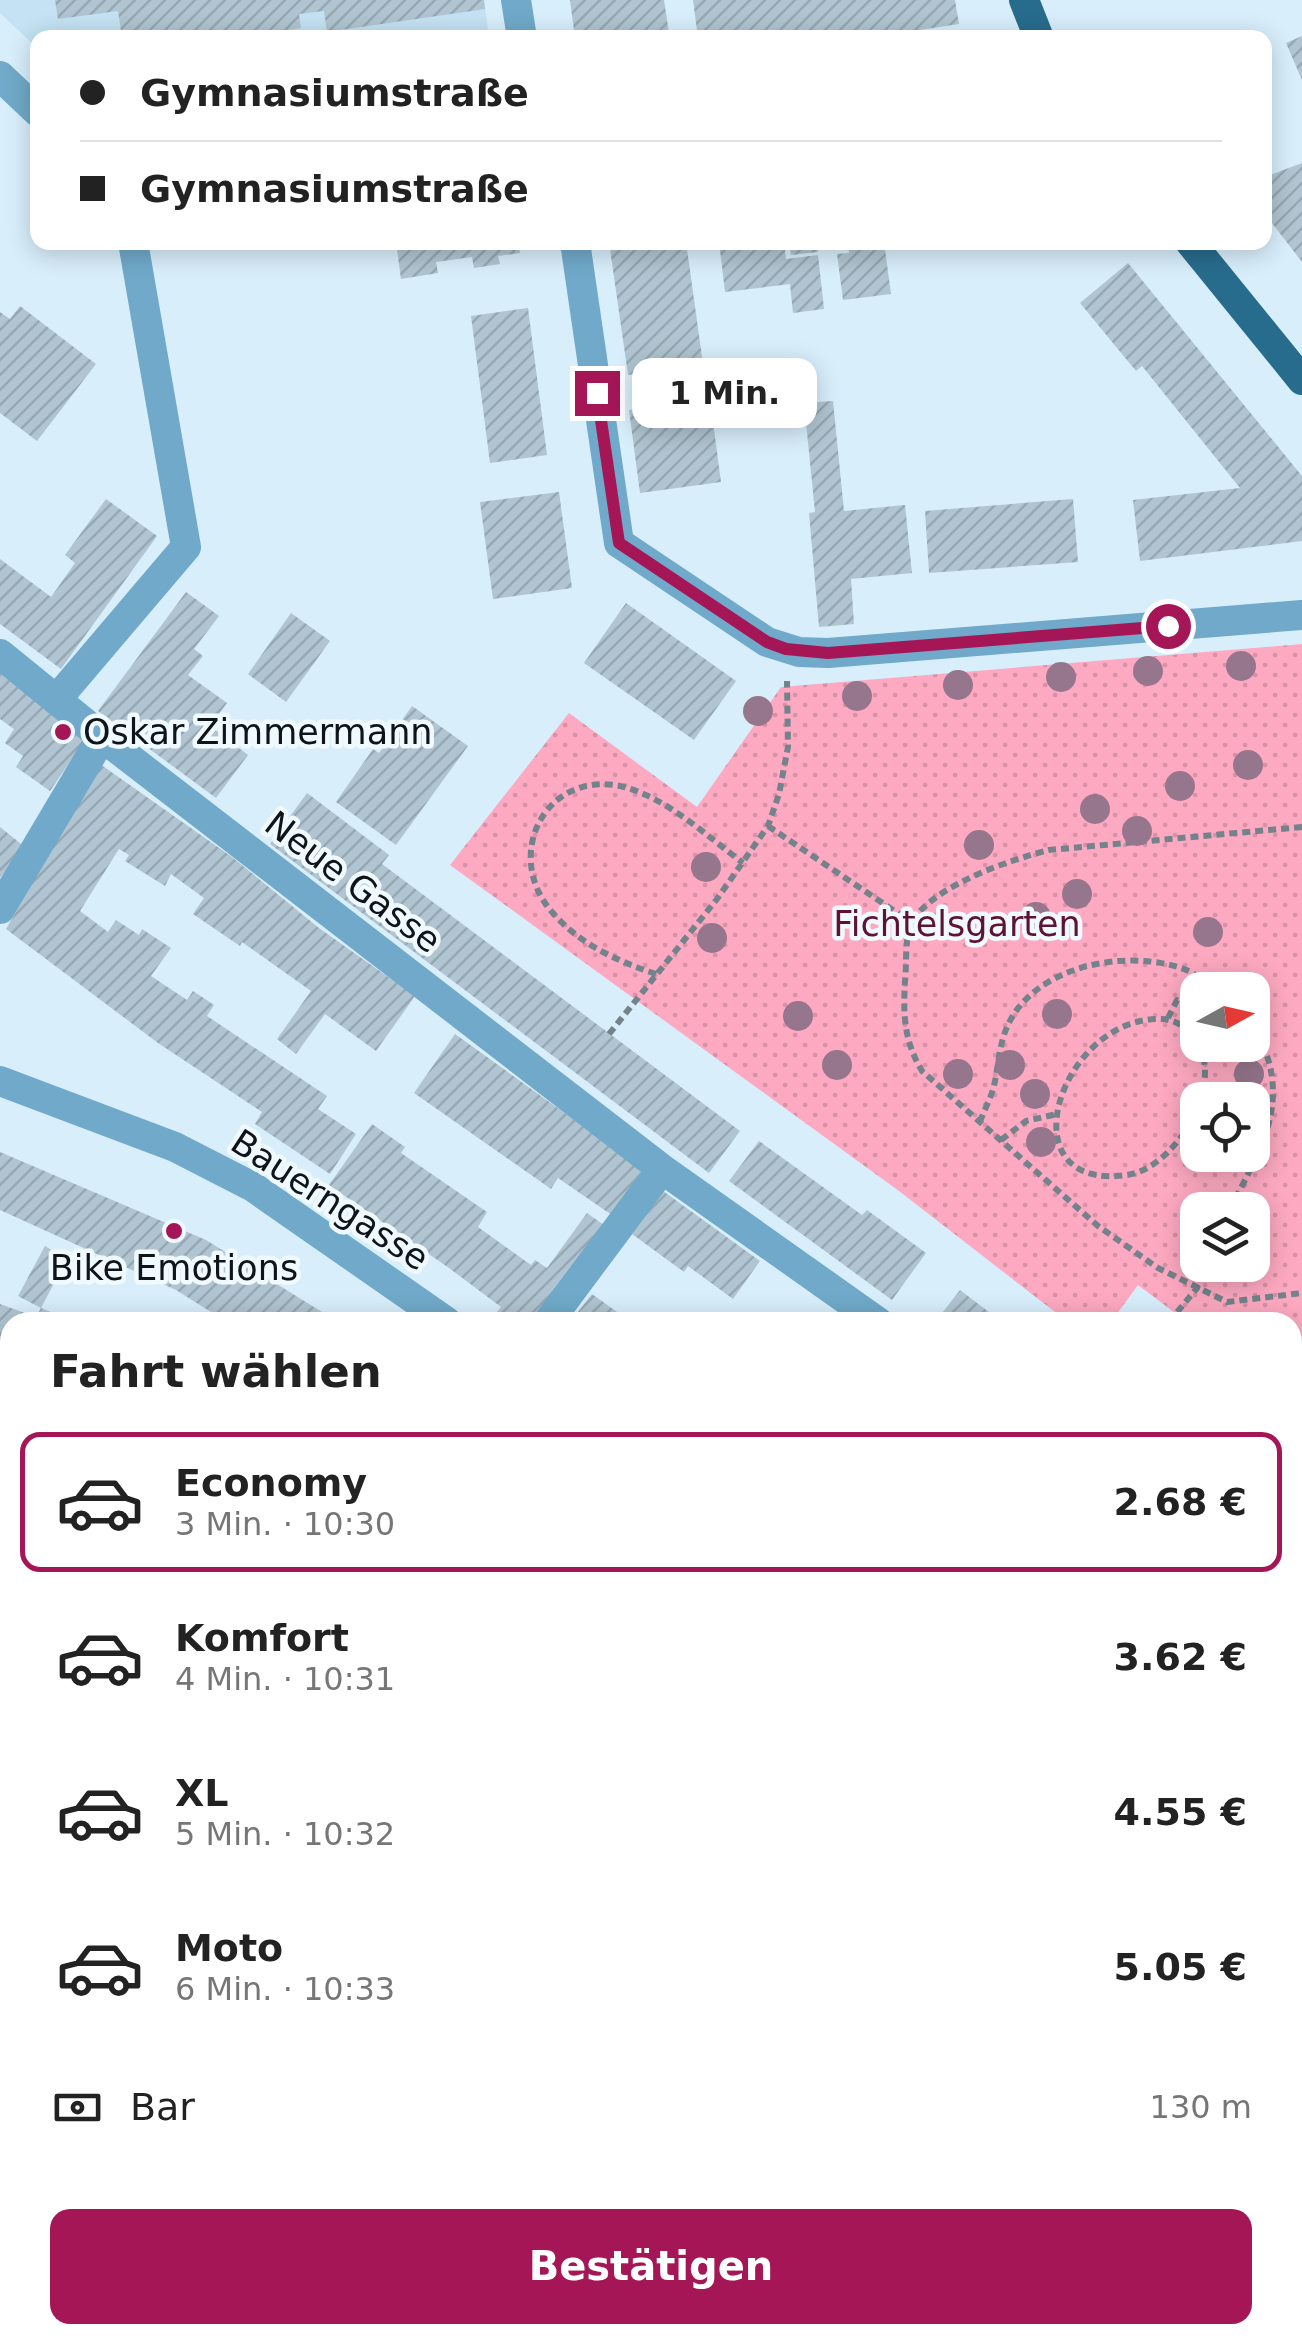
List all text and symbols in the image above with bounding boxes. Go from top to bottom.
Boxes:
text: Gymnasiumstraße [140,71,529,115]
text: Gymnasiumstraße [140,167,529,211]
callout: 1 Min. [632,358,817,428]
route end [575,371,620,416]
text: 1 Min. [669,374,780,412]
route start [1146,604,1191,649]
place label: Oskar Zimmermann [83,712,433,752]
marker: Oskar Zimmermann [52,721,74,743]
street label: Neue Gasse [257,803,449,961]
park label: Fichtelsgarten [833,904,1081,944]
north arrow [1180,972,1270,1062]
map controls [1180,972,1270,1282]
button: locate [1180,1082,1270,1172]
street label: Bauerngasse [224,1121,436,1279]
button: layers [1180,1192,1270,1282]
marker: Bike Emotions [163,1220,185,1242]
place label: Bike Emotions [50,1248,298,1288]
text: Fahrt wählen [50,1345,382,1398]
icon: car [55,1457,145,1547]
text: Economy [175,1461,367,1505]
text: 2.68 € [1114,1480,1247,1524]
text: 3 Min. · 10:30 [175,1505,395,1543]
icon: car [55,1612,145,1702]
text: Komfort [175,1616,349,1660]
text: 3.62 € [1114,1635,1247,1679]
text: 4 Min. · 10:31 [175,1660,395,1698]
icon: car [55,1767,145,1857]
text: XL [175,1771,229,1815]
text: 4.55 € [1114,1790,1247,1834]
text: 5 Min. · 10:32 [175,1815,395,1853]
icon: car [55,1922,145,2012]
text: Moto [175,1926,283,1970]
text: 5.05 € [1114,1945,1247,1989]
text: 6 Min. · 10:33 [175,1970,395,2008]
icon: cash [50,2080,105,2135]
text: Bar [130,2085,195,2129]
text: 130 m [1150,2088,1252,2126]
button: Bestätigen [50,2209,1252,2324]

